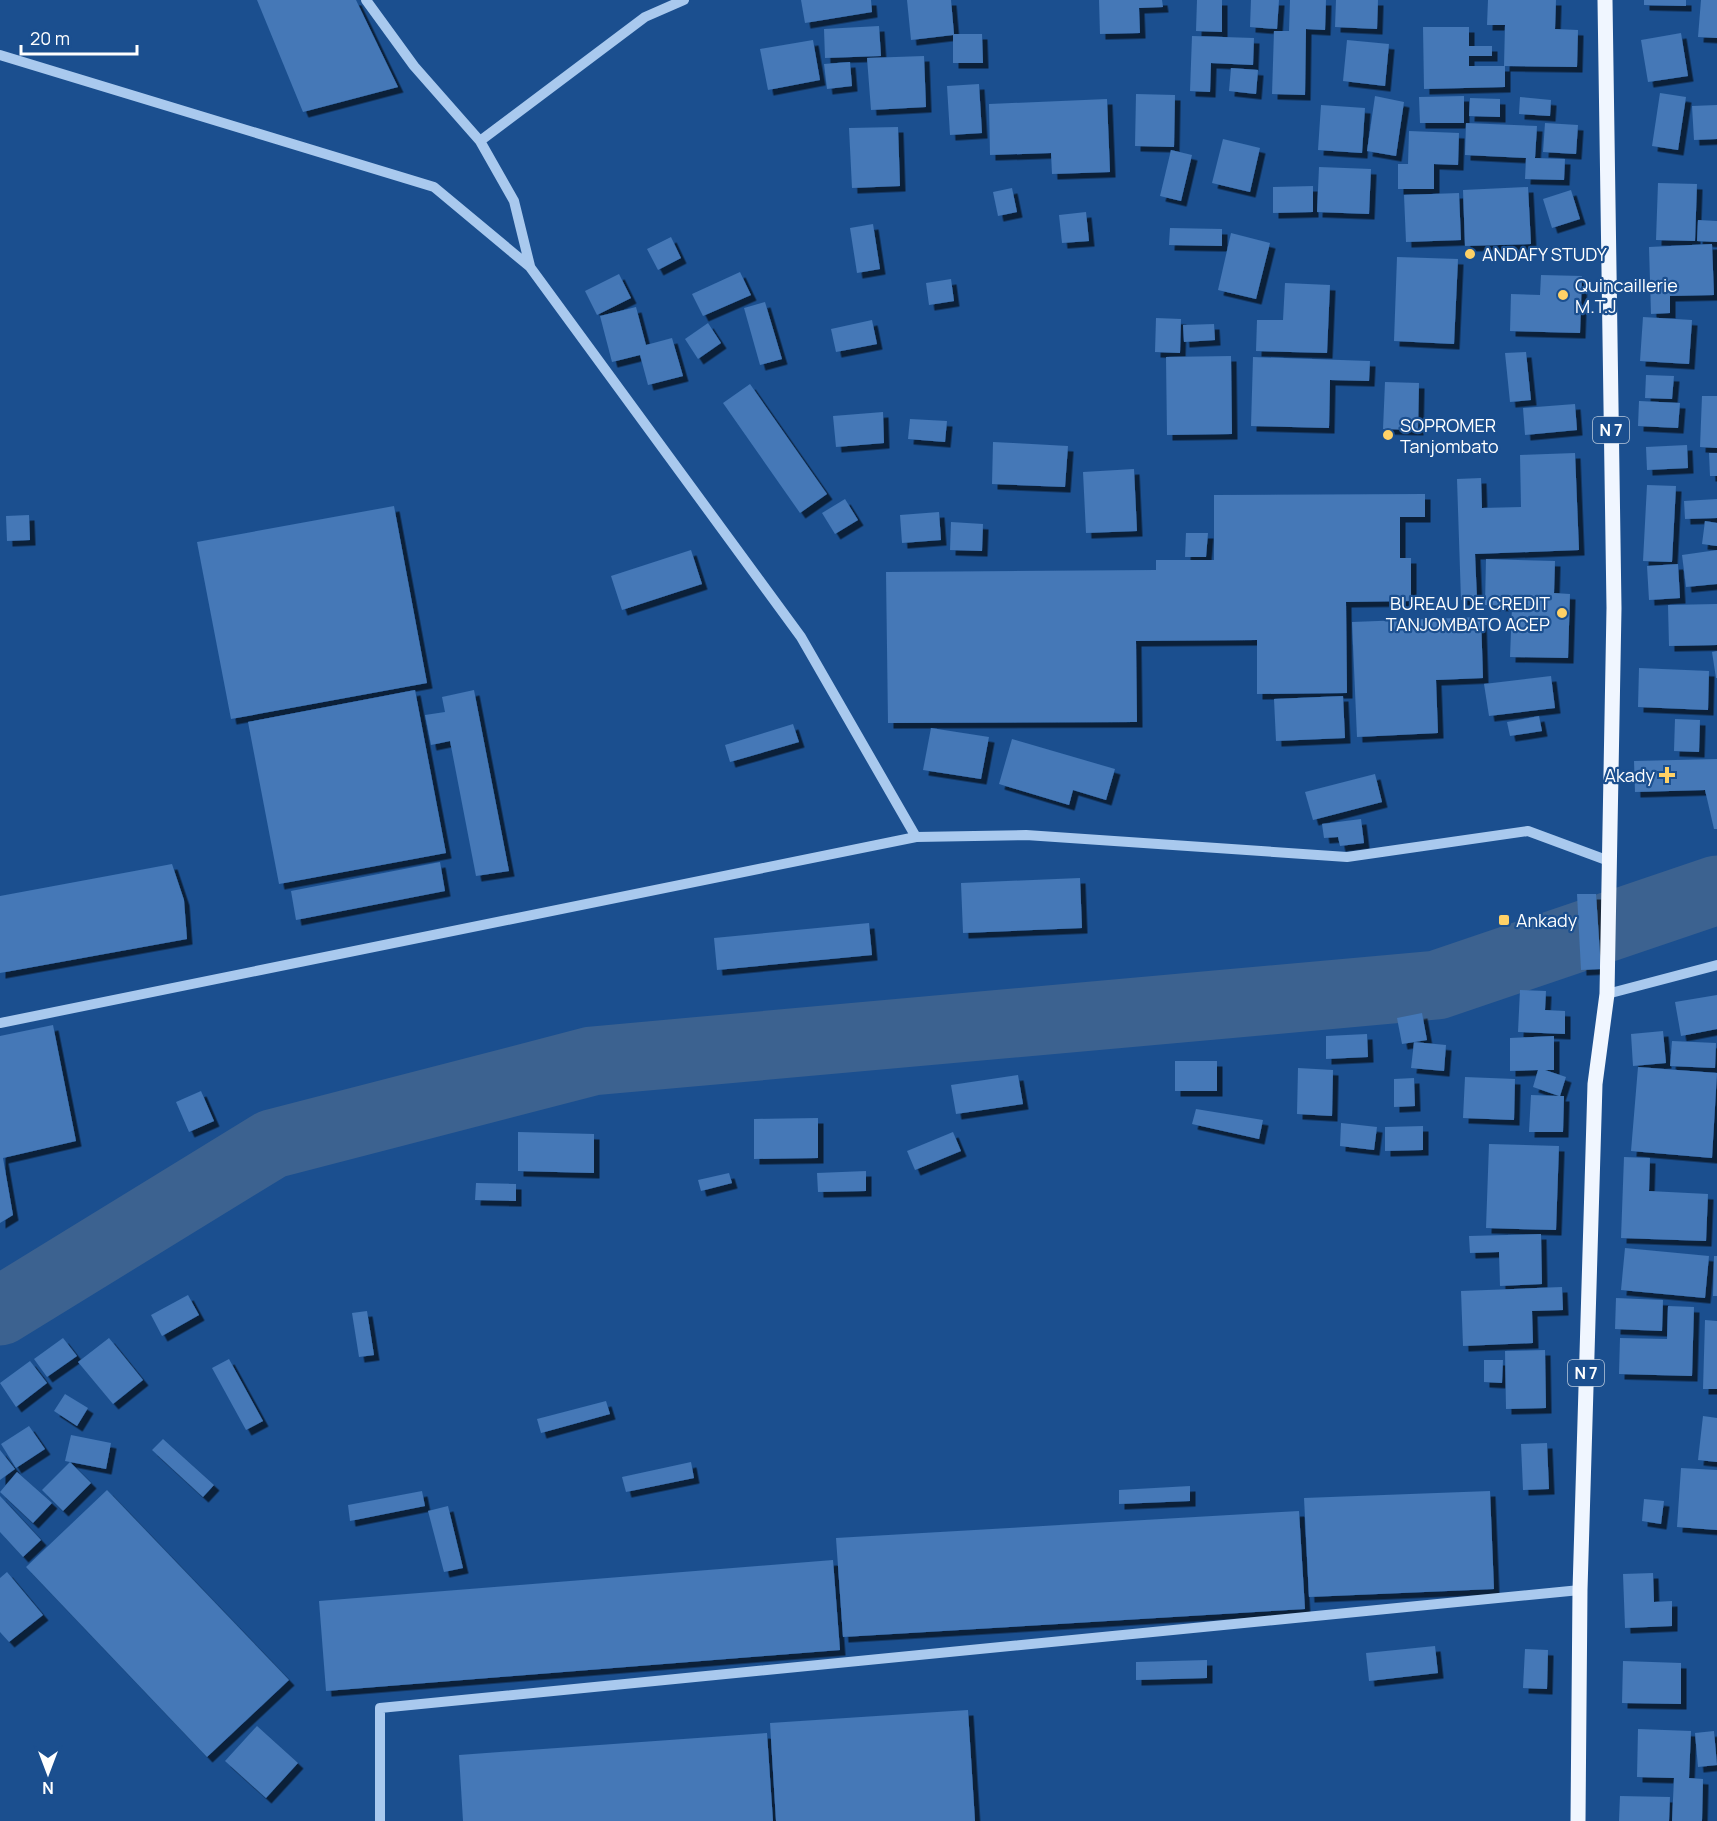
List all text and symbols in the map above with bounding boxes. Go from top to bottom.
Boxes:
scale bar [21,18,136,56]
text: 20 m [30,26,70,50]
place label: ANDAFY STUDY [1482,242,1608,266]
marker: ANDAFY STUDY [1463,247,1477,261]
place label: Quincaillerie M.T.J [1575,273,1678,318]
marker: Quincaillerie M.T.J [1556,288,1570,302]
place label: SOPROMER Tanjombato [1400,413,1499,458]
road number: N 7 [1593,417,1629,443]
marker: SOPROMER Tanjombato [1381,428,1395,442]
place label: BUREAU DE CREDIT TANJOMBATO ACEP [1386,591,1550,636]
marker: BUREAU DE CREDIT TANJOMBATO ACEP [1555,606,1569,620]
place label: Akady [1605,763,1655,787]
marker: Akady [1660,768,1674,782]
place label: Ankady [1516,908,1578,932]
marker: Ankady [1497,913,1511,927]
road number: N 7 [1568,1360,1604,1386]
north arrow [18,1743,78,1803]
text: N [42,1777,54,1799]

